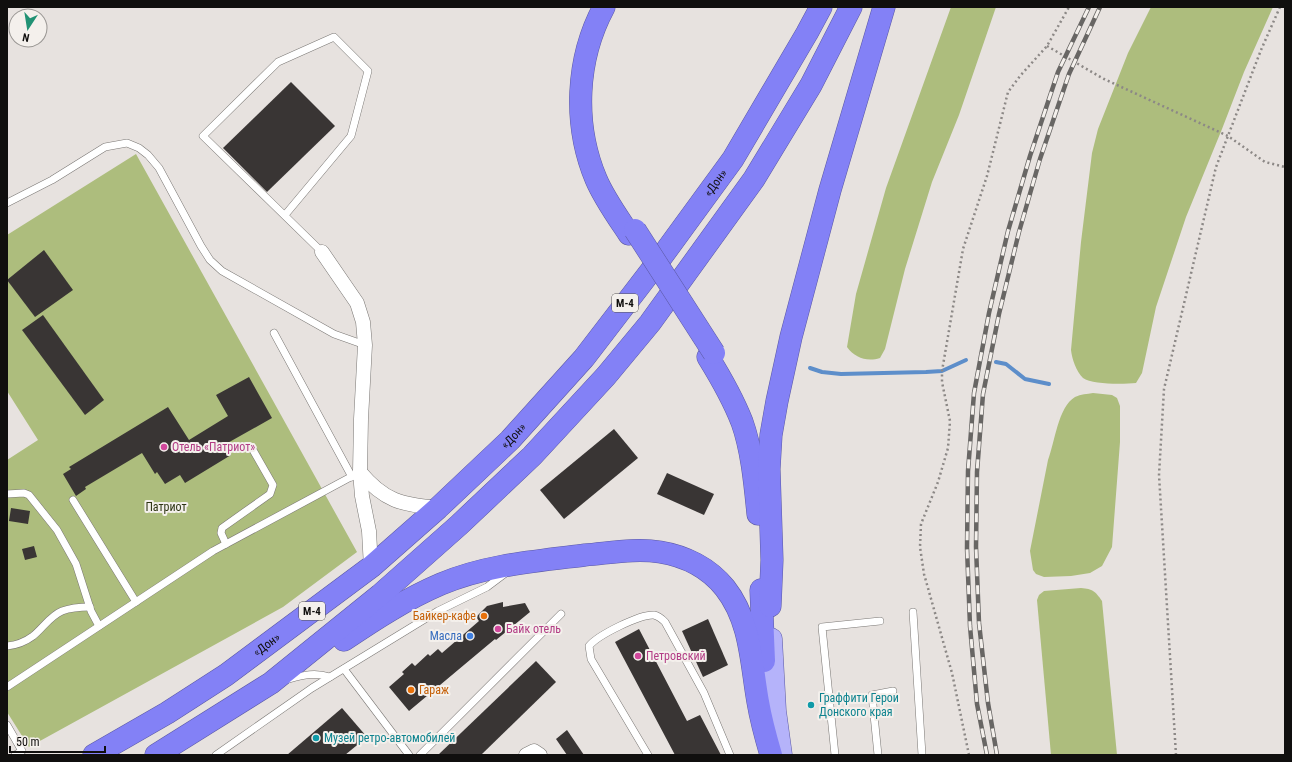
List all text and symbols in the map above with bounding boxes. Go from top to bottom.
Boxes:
north arrow [8,8,48,48]
text: N [21,30,31,44]
street label: «Дон» [701,167,730,199]
road number: М-4 [612,294,638,312]
street label: «Дон» [498,420,529,452]
place label: Отель «Патриот» [172,440,255,454]
marker: Отель «Патриот» [159,442,169,452]
park label: Патриот [145,500,187,514]
road number: М-4 [299,602,325,620]
place label: Байкер-кафе [413,609,476,623]
marker: Байкер-кафе [479,611,489,621]
place label: Байк отель [506,622,561,636]
marker: Байк отель [493,624,503,634]
place label: Масла [430,629,462,643]
street label: «Дон» [250,630,283,659]
marker: Масла [465,631,475,641]
place label: Петровский [646,649,706,663]
marker: Петровский [633,651,643,661]
place label: Гараж [419,683,449,697]
marker: Гараж [406,685,416,695]
place label: Граффити Герои Донского края [819,691,899,719]
marker: Граффити Герои Донского края [806,700,816,710]
scale bar [10,728,105,754]
place label: Музей ретро-автомобилей [324,731,455,745]
marker: Музей ретро-автомобилей [311,733,321,743]
text: 50 m [16,735,40,749]

